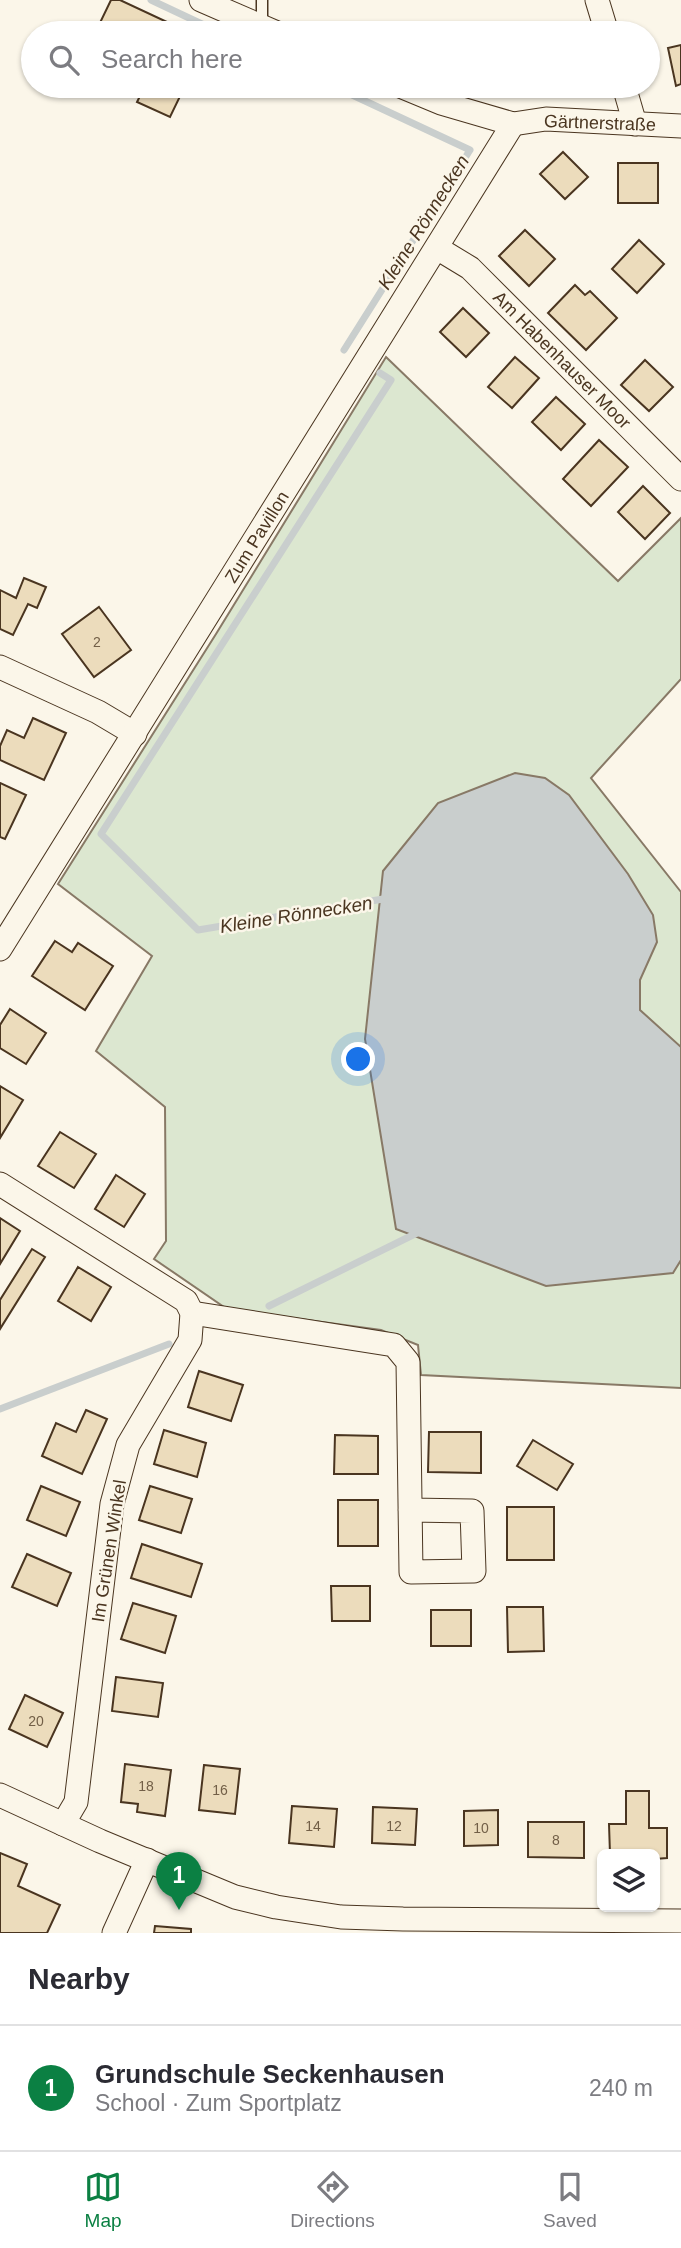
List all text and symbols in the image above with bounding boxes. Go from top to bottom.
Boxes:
search box [21,21,660,98]
icon: search [45,41,83,79]
text: Search here [101,44,243,74]
street label: Gärtnerstraße [544,111,656,135]
water label: Kleine Rönnecken [374,151,473,293]
street label: Am Habenhauser Moor [489,287,635,433]
street label: Zum Pavillon [221,488,293,586]
house number: 2 [93,634,101,650]
water label: Kleine Rönnecken [218,892,374,937]
your location [341,1042,375,1076]
street label: Im Grünen Winkel [88,1478,130,1624]
house number: 20 [28,1713,44,1729]
house number: 18 [138,1778,154,1794]
house number: 16 [212,1782,228,1798]
house number: 14 [305,1818,321,1834]
house number: 12 [386,1818,402,1834]
house number: 10 [473,1820,489,1836]
house number: 8 [552,1832,560,1848]
map controls [597,1849,660,1912]
button: layers [597,1849,660,1912]
pin: 1 [156,1852,202,1910]
text: Nearby [28,1962,130,1995]
text: Grundschule Seckenhausen [95,2059,445,2089]
text: 1 [45,2075,57,2101]
text: 240 m [589,2075,653,2101]
text: School · Zum Sportplatz [95,2090,342,2116]
tab: Map [84,2168,122,2232]
tab: Directions [290,2168,375,2232]
tab: Saved [543,2168,597,2232]

